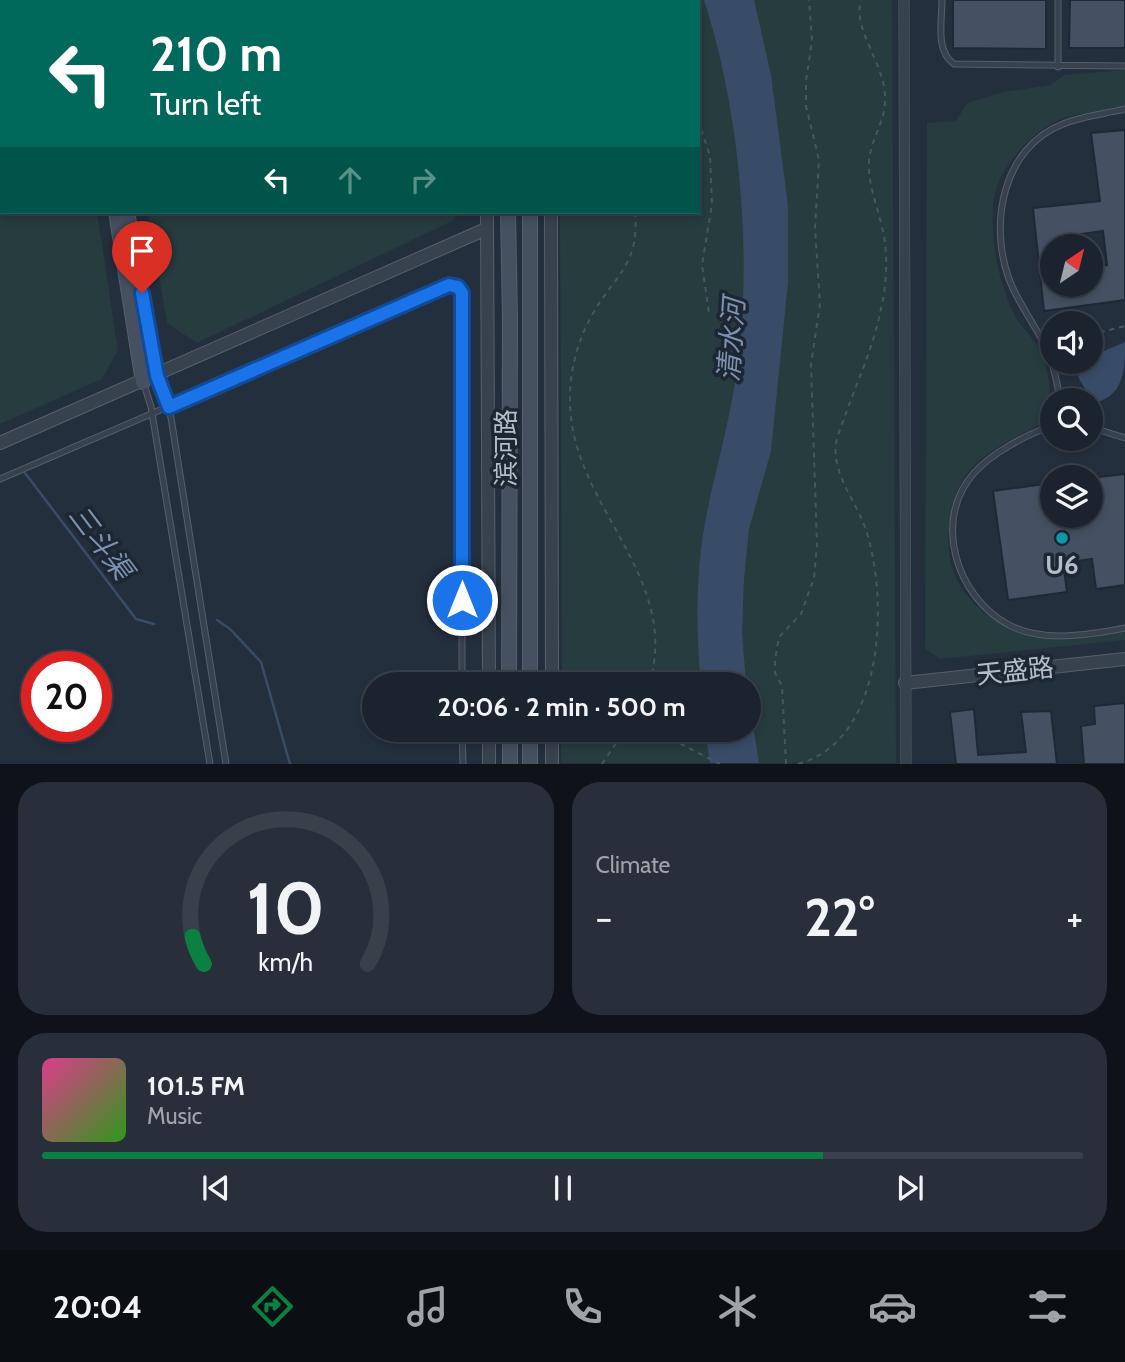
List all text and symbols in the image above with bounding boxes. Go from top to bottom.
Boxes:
text: 210 m [150,24,282,83]
icon: left [35,28,126,119]
text: Turn left [150,84,261,123]
icon: left [258,161,296,199]
icon: ahead [331,161,369,199]
icon: right [404,161,442,199]
pin [112,221,172,293]
icon: arrive [123,232,161,270]
north arrow [1040,234,1102,298]
map controls [1040,234,1103,528]
water label: 清水河 [711,292,751,383]
button: sound [1040,311,1103,374]
button: search [1040,388,1103,451]
street label: 滨河路 [490,409,522,487]
button: layers [1040,465,1103,528]
water label: 三斗渠 [62,498,142,589]
marker: U6 [1054,530,1070,546]
place label: U6 [1045,549,1079,581]
position arrow [425,563,499,637]
speed limit sign: 20 [21,651,112,742]
street label: 天盛路 [975,651,1055,691]
text: 20:06 · 2 min · 500 m [437,691,686,723]
text: Climate [596,851,670,879]
text: 10 [247,865,325,953]
text: 22° [804,886,874,949]
text: − [596,894,612,941]
text: + [1066,894,1083,941]
text: km/h [258,947,313,977]
text: 101.5 FM [147,1070,245,1102]
text: Music [147,1102,202,1130]
icon: previous [197,1169,235,1207]
icon: pause [544,1169,582,1207]
icon: next [891,1169,929,1207]
icon: directions [248,1282,297,1331]
icon: music [403,1282,452,1331]
icon: phone [558,1282,607,1331]
icon: climate [713,1282,762,1331]
icon: car [868,1282,917,1331]
icon: filters [1023,1282,1072,1331]
text: 20:04 [53,1287,142,1326]

